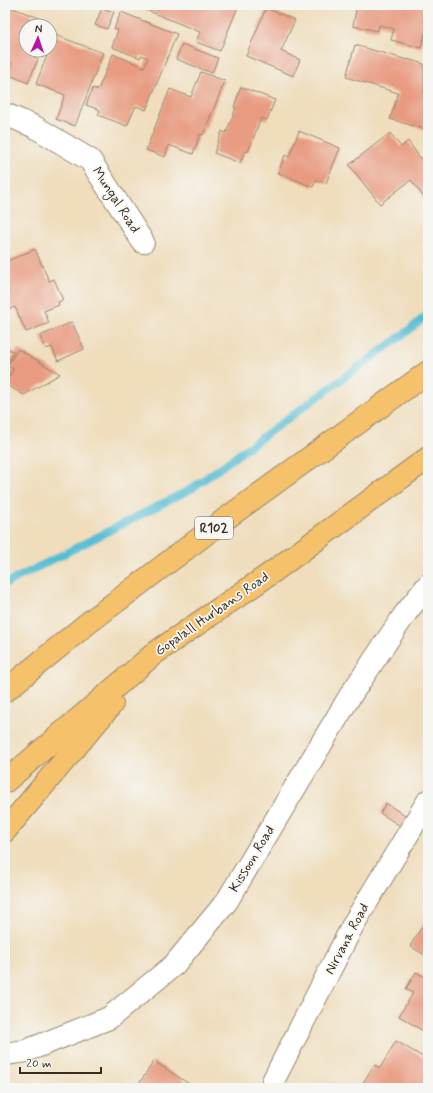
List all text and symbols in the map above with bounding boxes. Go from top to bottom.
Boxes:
north arrow [18,18,58,58]
text: N [34,22,42,36]
street label: Mungal Road [87,163,144,237]
road number: R102 [195,517,233,539]
street label: Gopalall Hurbans Road [152,568,272,660]
street label: Kissoon Road [225,822,279,896]
street label: Nirvana Road [321,900,373,978]
scale bar [20,1049,101,1075]
text: 20 m [26,1056,52,1072]

